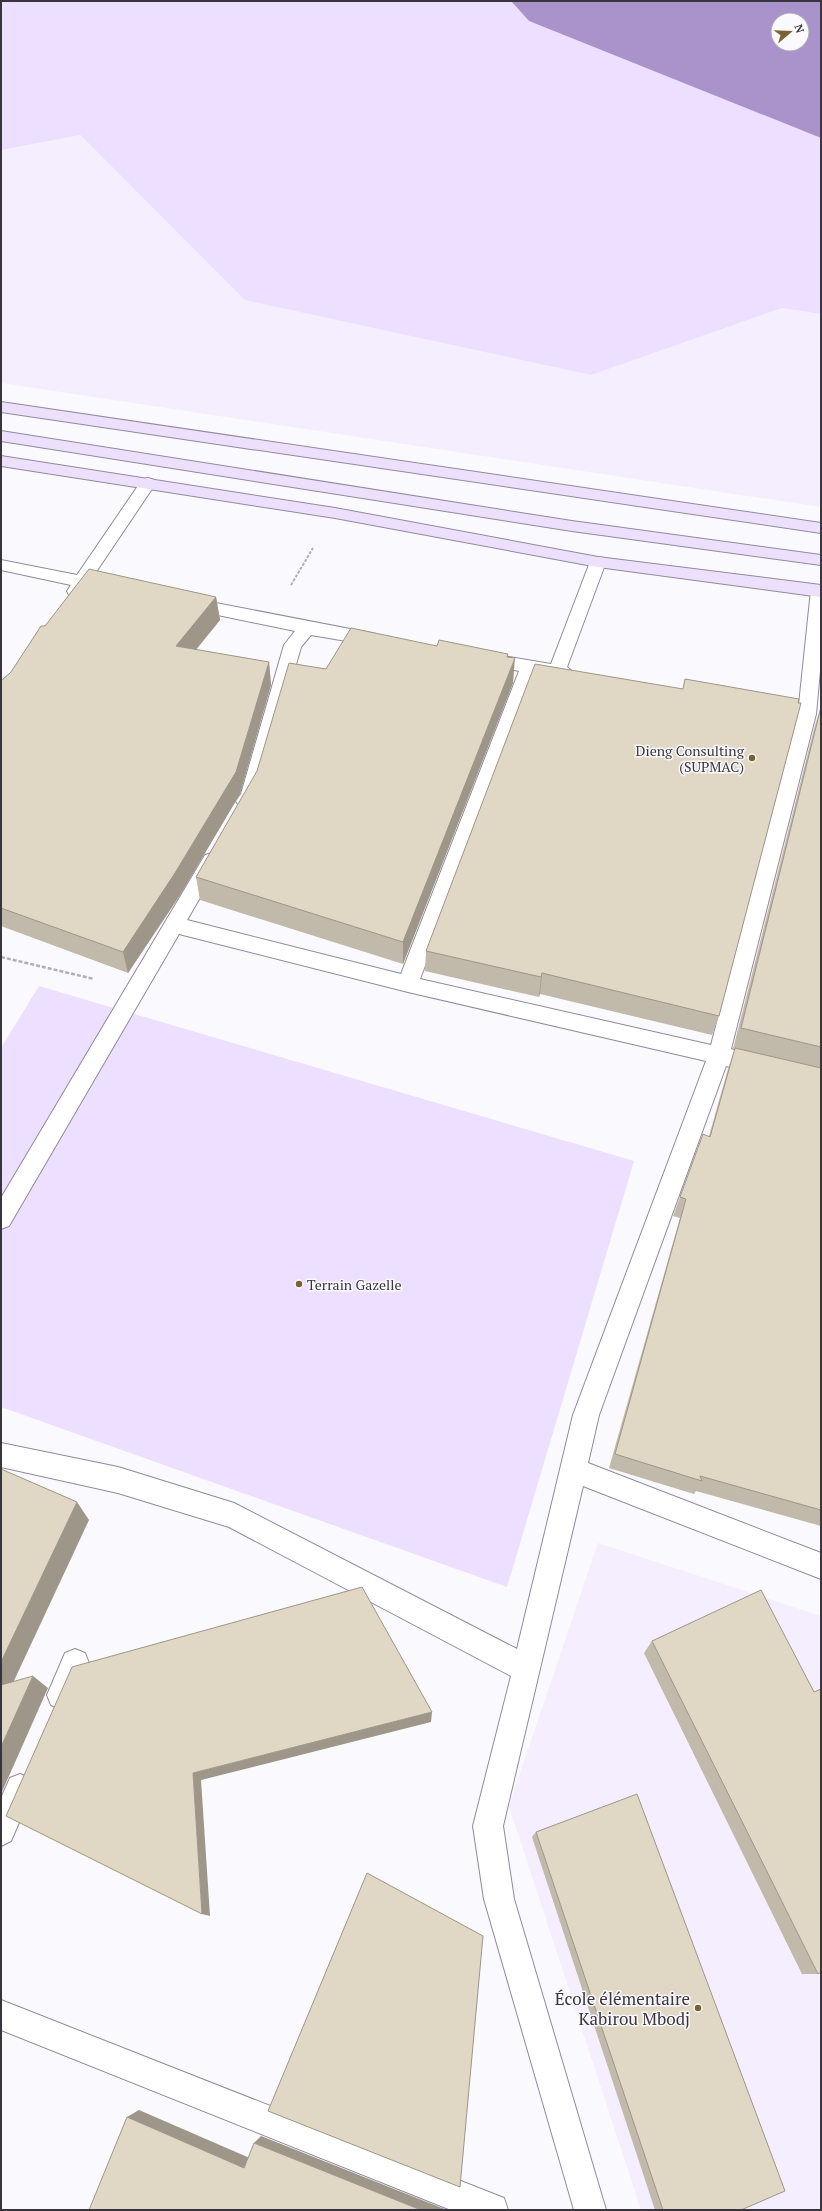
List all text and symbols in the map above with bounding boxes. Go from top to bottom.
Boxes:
north arrow [770,12,810,52]
text: N [791,23,808,36]
place label: Dieng Consulting (SUPMAC) [636,741,745,776]
marker: Dieng Consulting (SUPMAC) [747,753,757,763]
place label: Terrain Gazelle [307,1275,401,1294]
marker: Terrain Gazelle [294,1279,304,1289]
place label: École élémentaire Kabirou Mbodj [555,1987,690,2030]
marker: École élémentaire Kabirou Mbodj [693,2003,703,2013]

